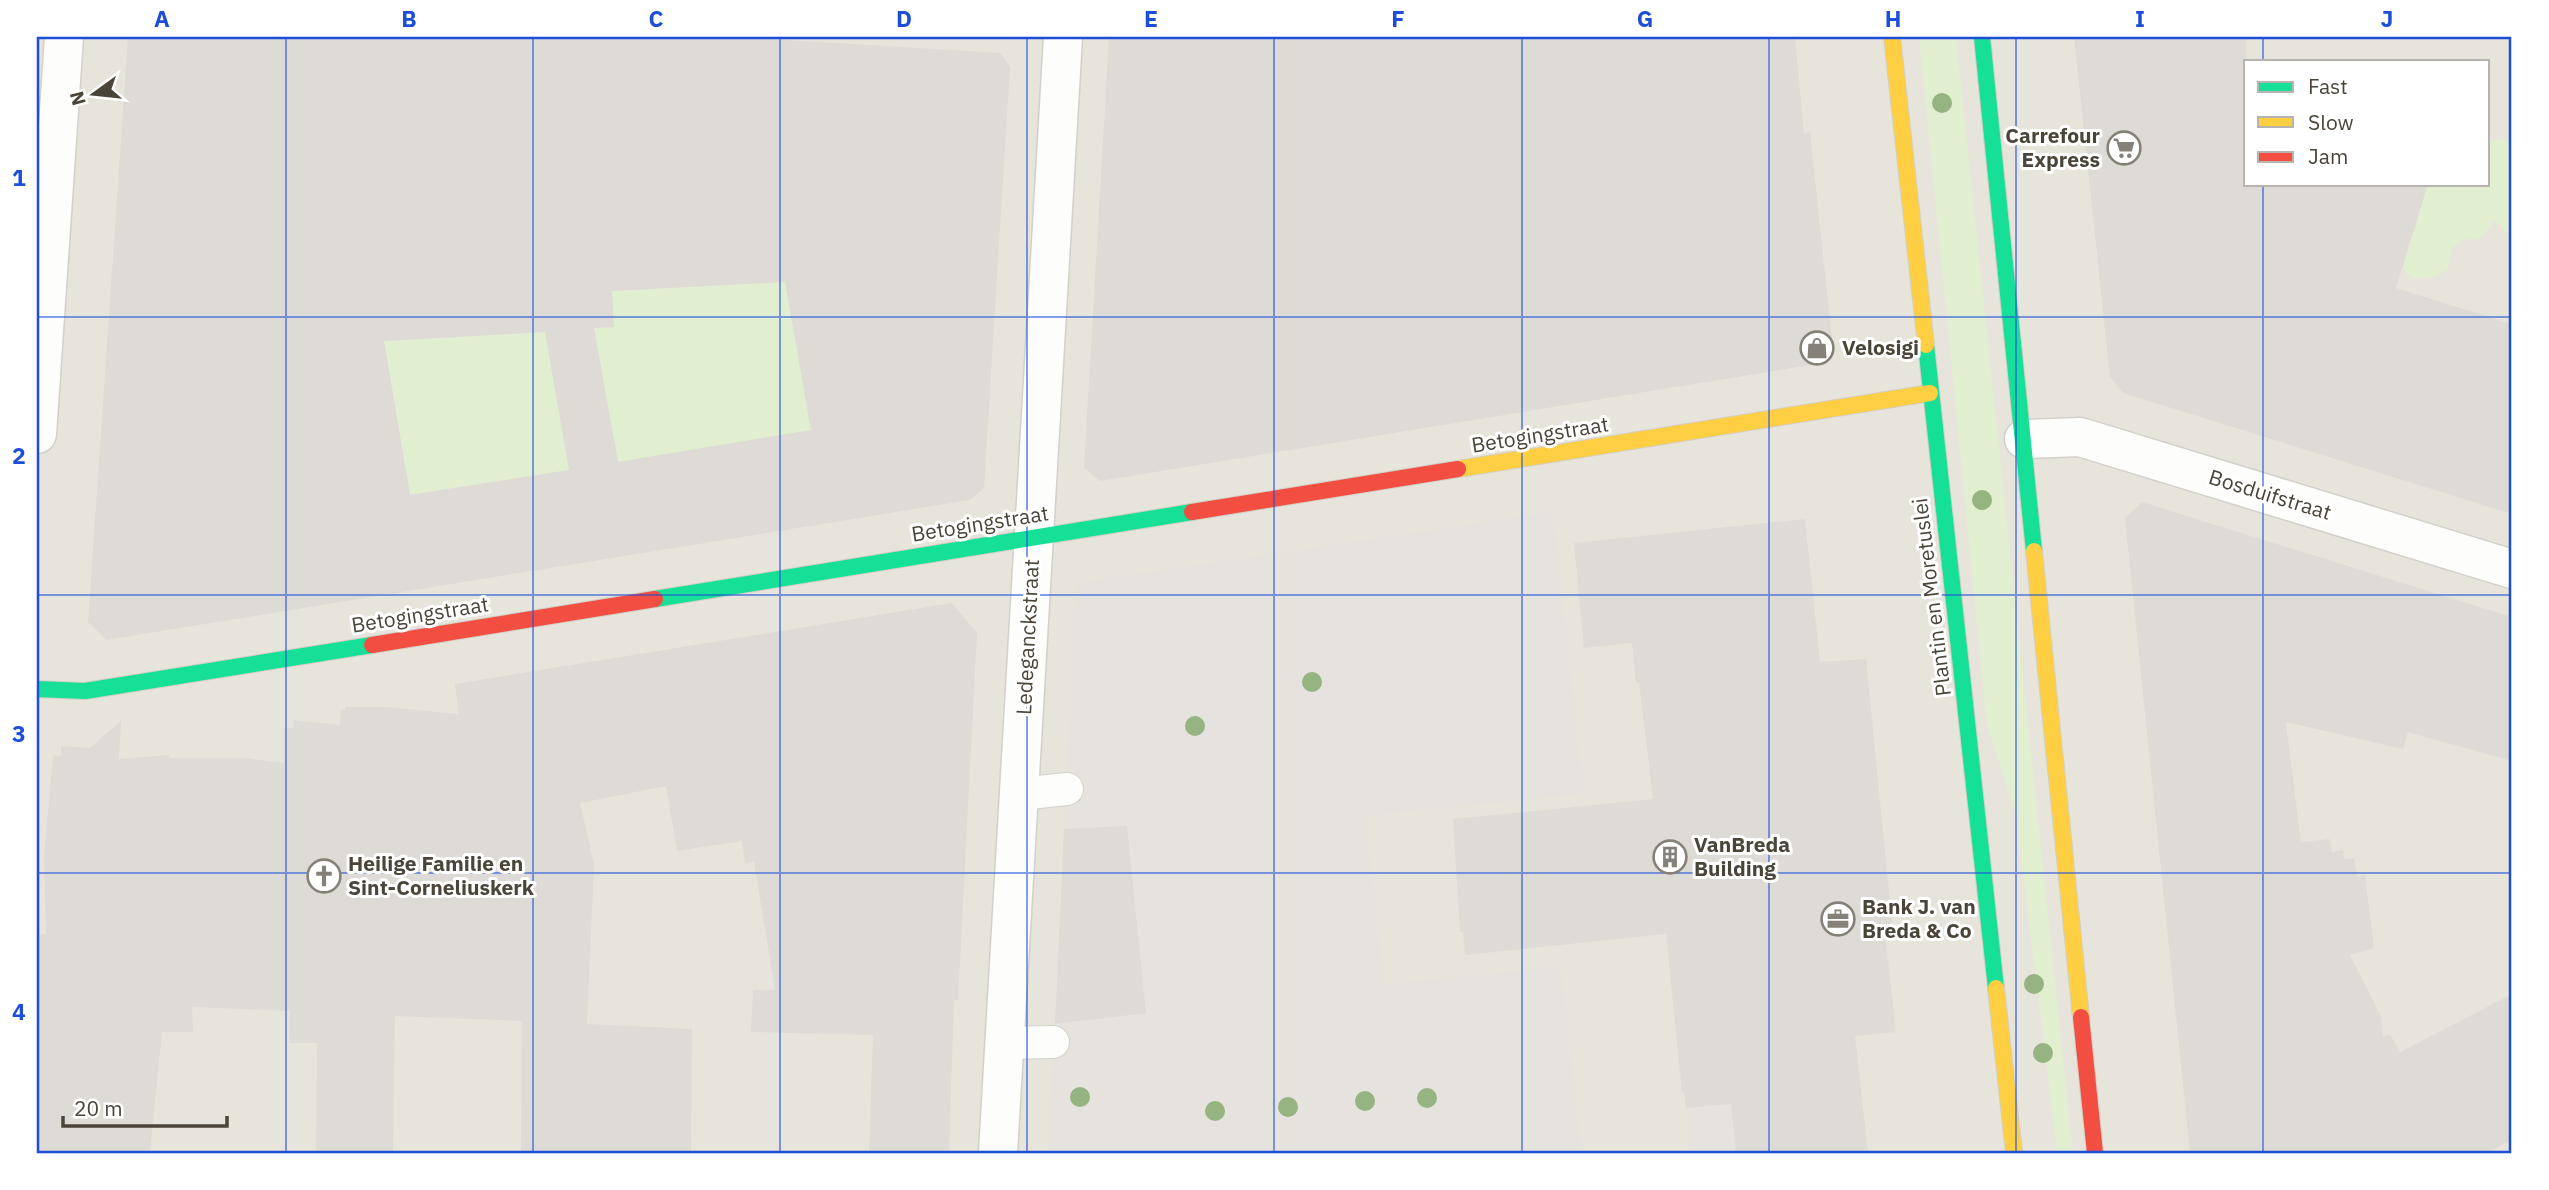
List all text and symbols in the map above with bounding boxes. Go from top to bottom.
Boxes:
text: A [154,3,170,33]
text: B [401,3,417,33]
text: C [649,3,664,33]
text: D [896,3,912,33]
text: E [1144,3,1158,33]
text: F [1391,3,1405,33]
text: G [1637,3,1653,33]
text: H [1885,3,1901,33]
text: I [2135,3,2145,33]
text: J [2381,3,2393,33]
north arrow [60,60,130,130]
legend [2244,60,2490,186]
text: Fast [2308,72,2348,100]
text: N [64,89,91,108]
text: Slow [2308,108,2354,136]
place label: Carrefour Express [2005,121,2101,173]
supermarket icon: Carrefour Express [2105,129,2143,167]
text: Jam [2308,142,2348,170]
text: 1 [12,162,26,192]
shop icon: Velosigi [1798,329,1836,367]
place label: Velosigi [1842,333,1919,361]
street label: Betogingstraat [1469,409,1610,459]
text: 2 [12,440,26,470]
street label: Bosduifstraat [2206,462,2335,526]
street label: Plantin en Moretuslei [1905,496,1957,698]
street label: Betogingstraat [909,498,1050,548]
street label: Ledeganckstraat [1009,558,1045,716]
street label: Betogingstraat [349,589,490,639]
text: 3 [12,718,26,748]
place label: VanBreda Building [1694,830,1790,882]
building icon: VanBreda Building [1651,838,1689,876]
place label: Heilige Familie en Sint-Corneliuskerk [348,849,535,901]
church icon: Heilige Familie en Sint-Corneliuskerk [305,857,343,895]
place label: Bank J. van Breda & Co [1862,892,1976,944]
office icon: Bank J. van Breda & Co [1819,900,1857,938]
text: 4 [12,996,26,1026]
scale bar [63,1085,228,1129]
text: 20 m [74,1094,123,1122]

